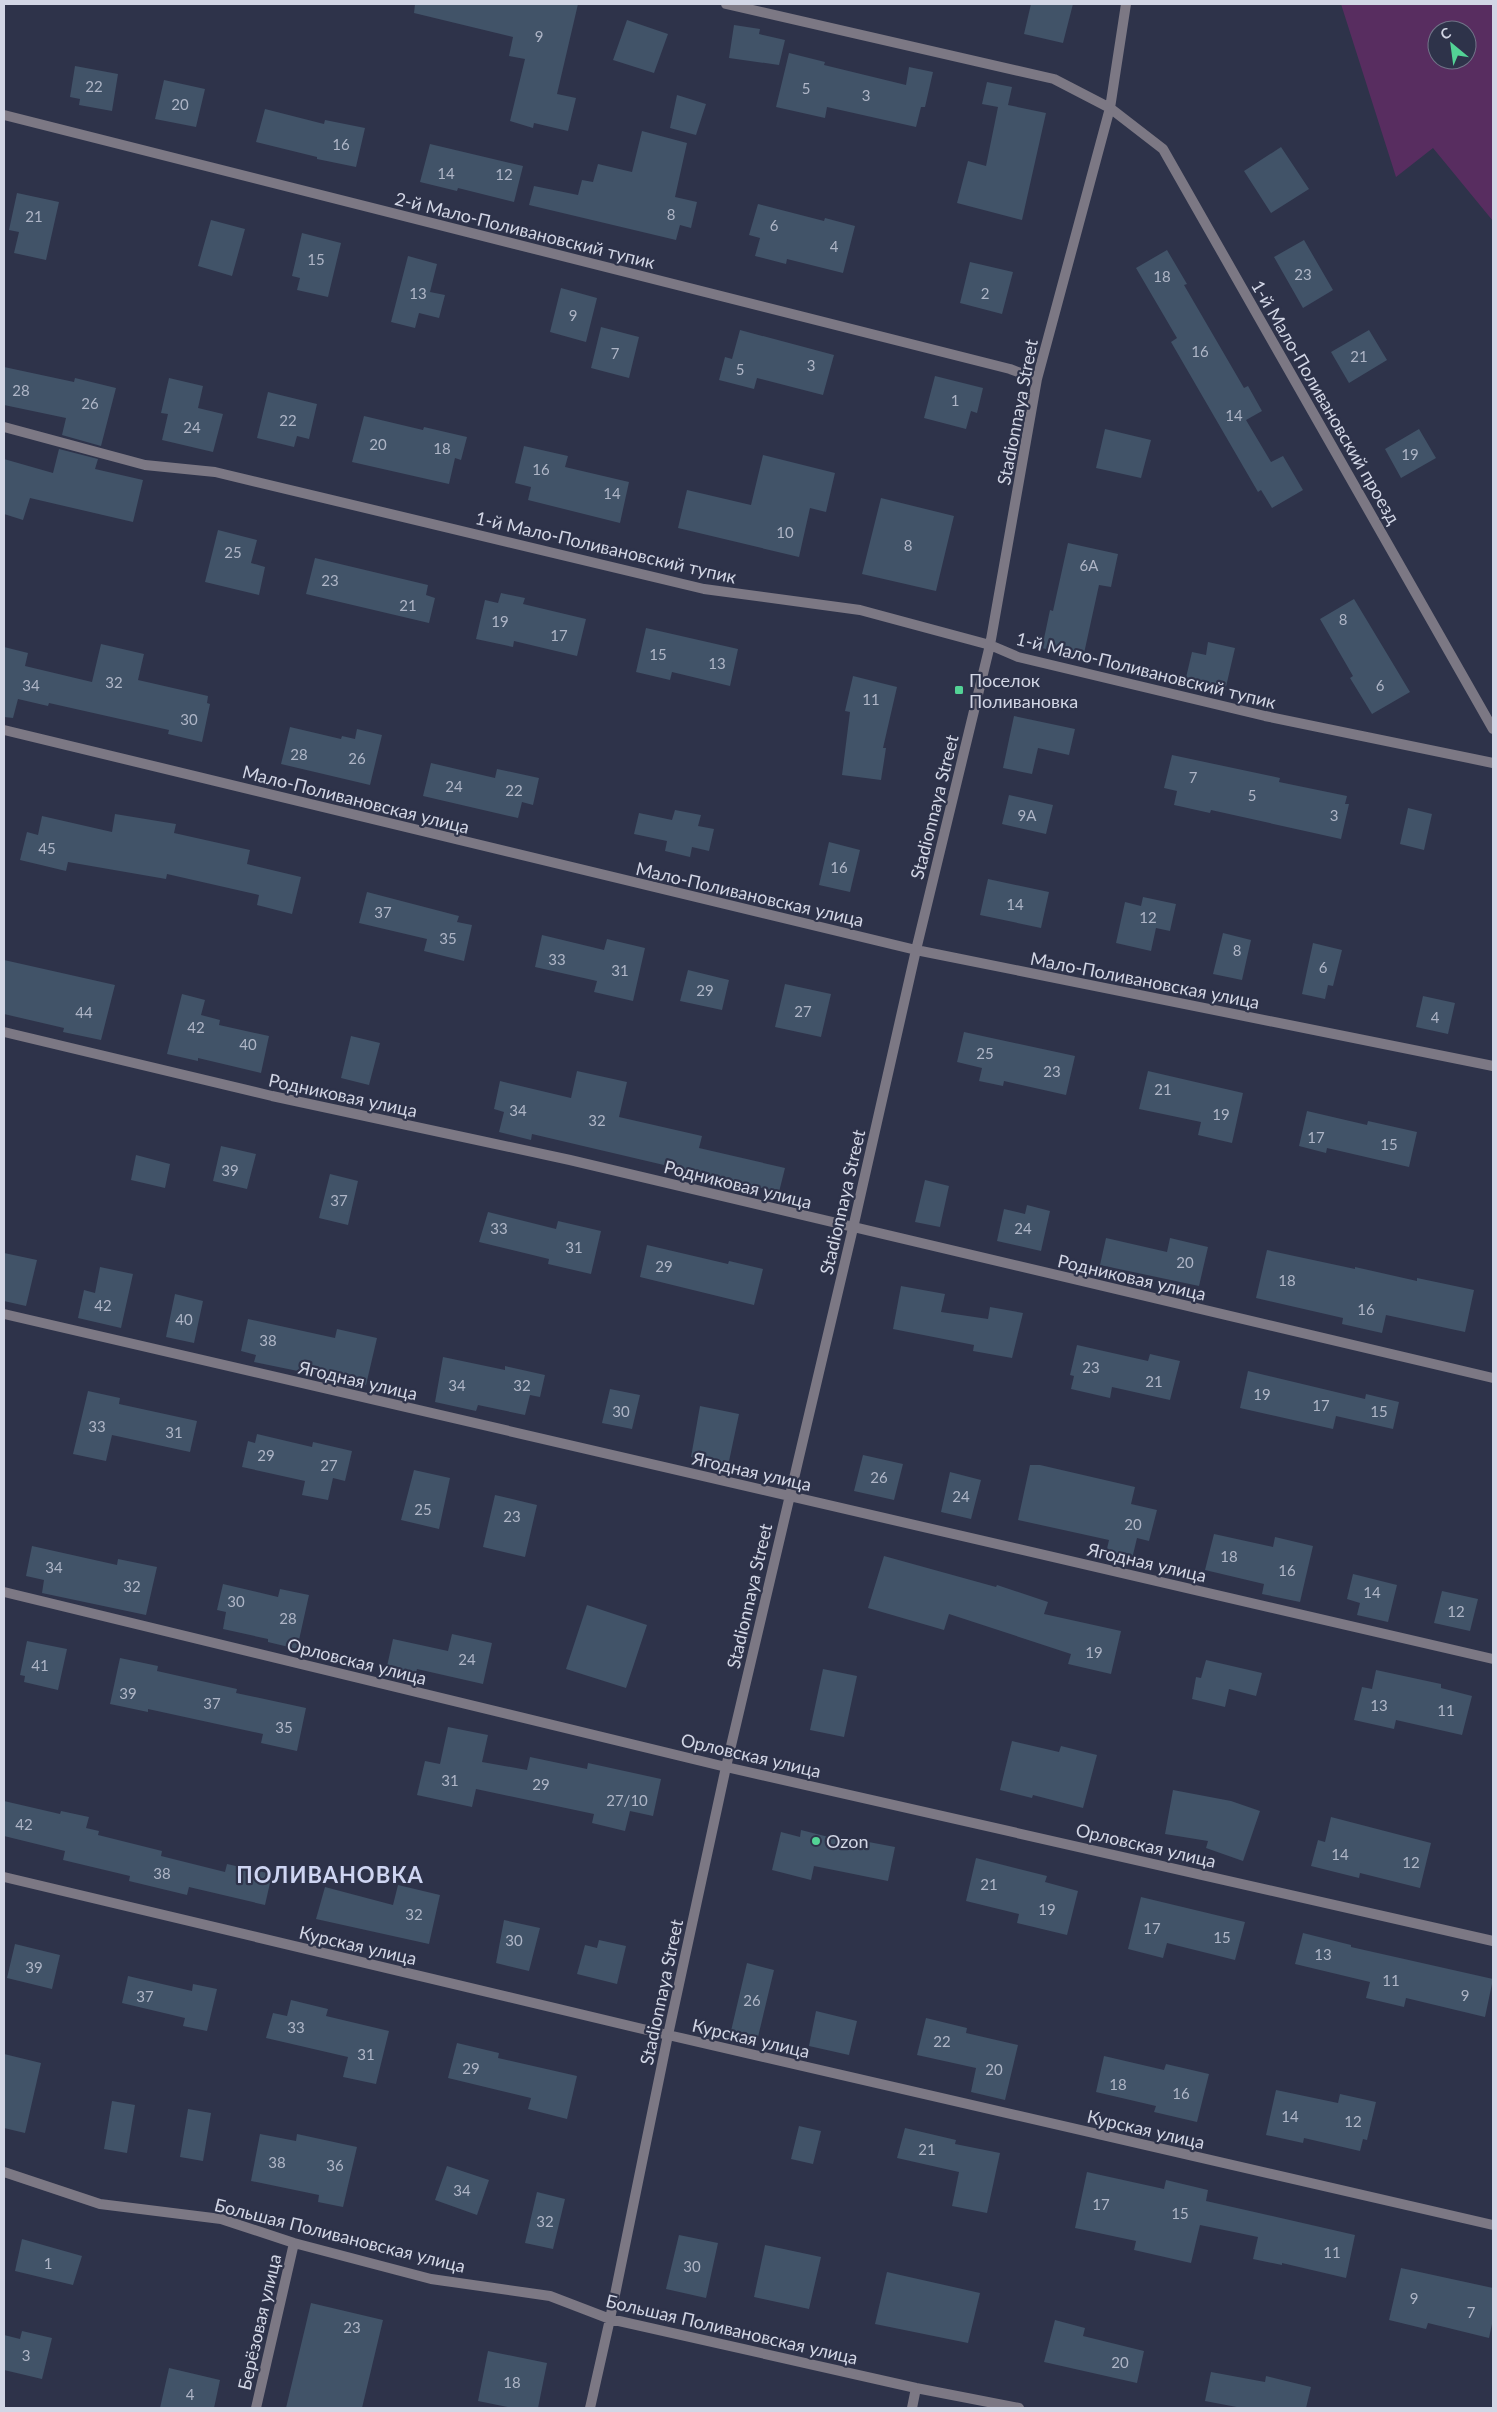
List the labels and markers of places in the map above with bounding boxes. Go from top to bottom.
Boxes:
place label: Поселок Поливановка [969,669,1078,712]
marker: Поселок Поливановка [953,684,965,696]
place label: Ozon [826,1830,868,1852]
marker: Ozon [810,1835,822,1847]

